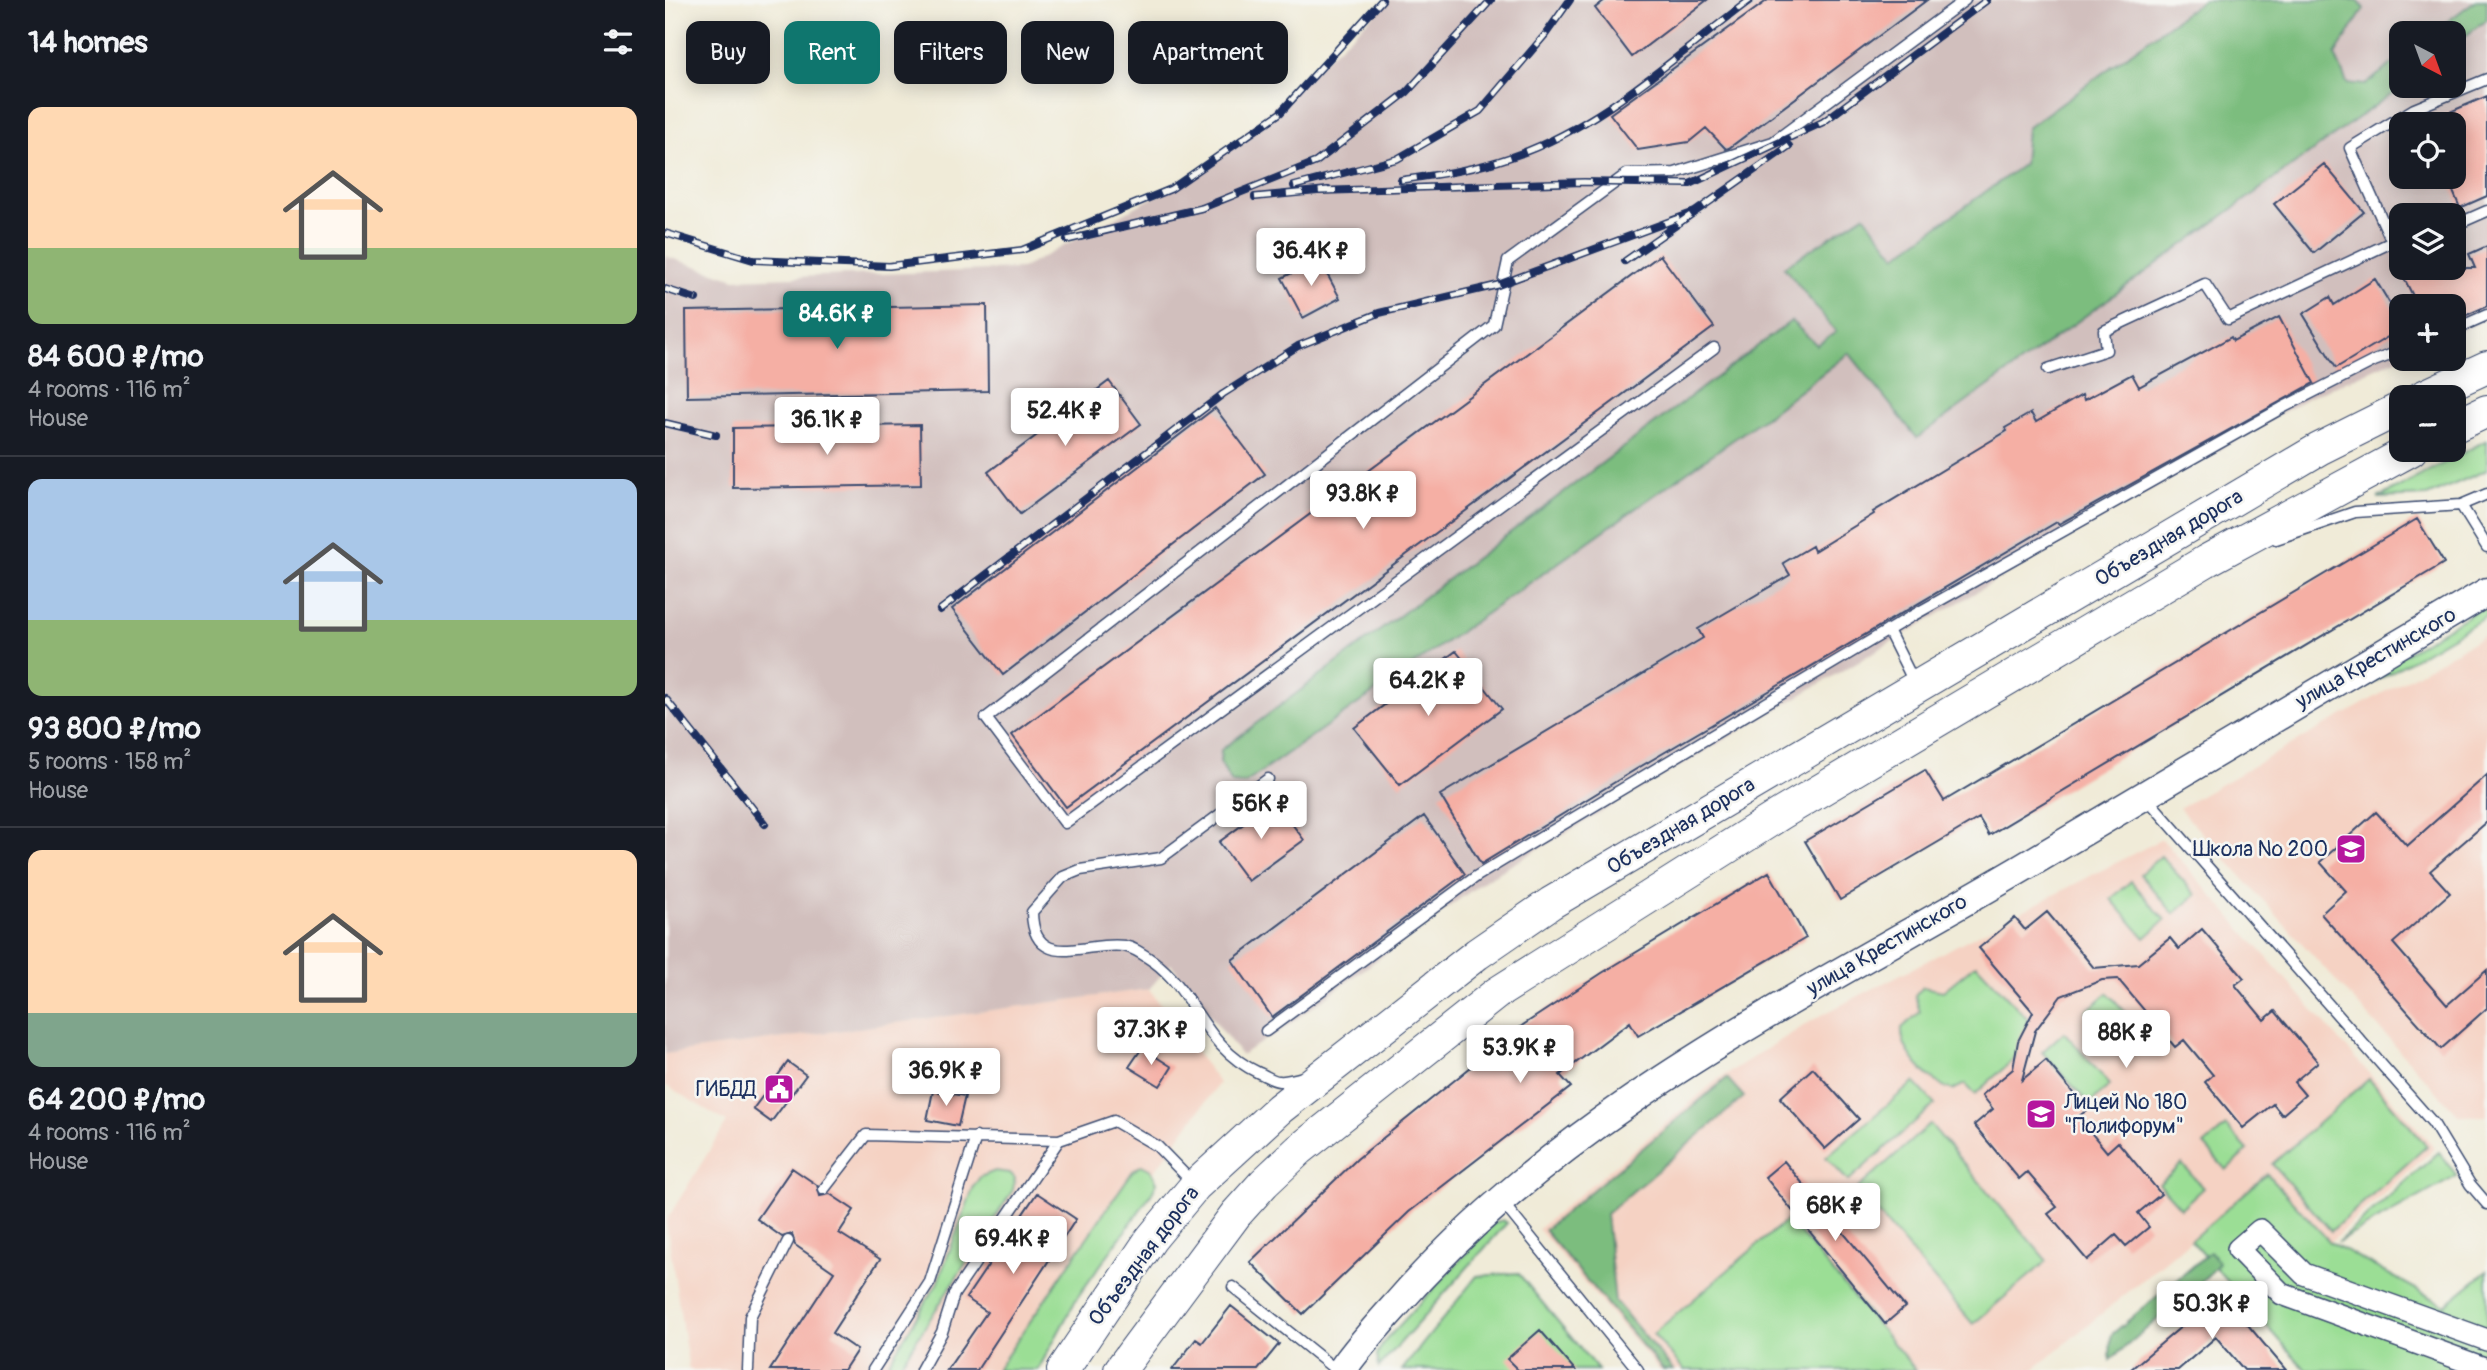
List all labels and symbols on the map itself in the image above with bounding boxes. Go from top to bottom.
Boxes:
north arrow [2389,21,2466,98]
pin: 36.4K ₽ [1246,229,1376,288]
pin: 84.6K ₽ [772,292,902,351]
pin: 52.4K ₽ [1000,388,1130,448]
pin: 36.1K ₽ [762,398,892,457]
pin: 93.8K ₽ [1298,472,1428,531]
street label: Объездная дорога [2090,483,2248,593]
street label: улица Крестинского [2290,601,2461,715]
pin: 64.2K ₽ [1363,658,1493,718]
street label: Объездная дорога [1602,771,1760,881]
pin: 56K ₽ [1212,782,1310,841]
school or university icon: Школа № 200 [2334,832,2368,866]
place label: Школа № 200 [2193,836,2328,863]
street label: улица Крестинского [1801,888,1972,1002]
pin: 37.3K ₽ [1086,1007,1216,1067]
pin: 88K ₽ [2077,1010,2175,1070]
pin: 53.9K ₽ [1455,1026,1585,1085]
pin: 36.9K ₽ [881,1048,1011,1108]
public building icon: ГИБДД [762,1072,796,1106]
place label: ГИБДД [696,1076,756,1103]
place label: Лицей № 180 "Полифорум" [2063,1089,2187,1140]
school or university icon: Лицей № 180 "Полифорум" [2024,1097,2058,1131]
street label: Объездная дорога [1083,1181,1205,1331]
pin: 68K ₽ [1786,1184,1884,1243]
pin: 69.4K ₽ [948,1216,1078,1276]
pin: 50.3K ₽ [2147,1282,2277,1341]

